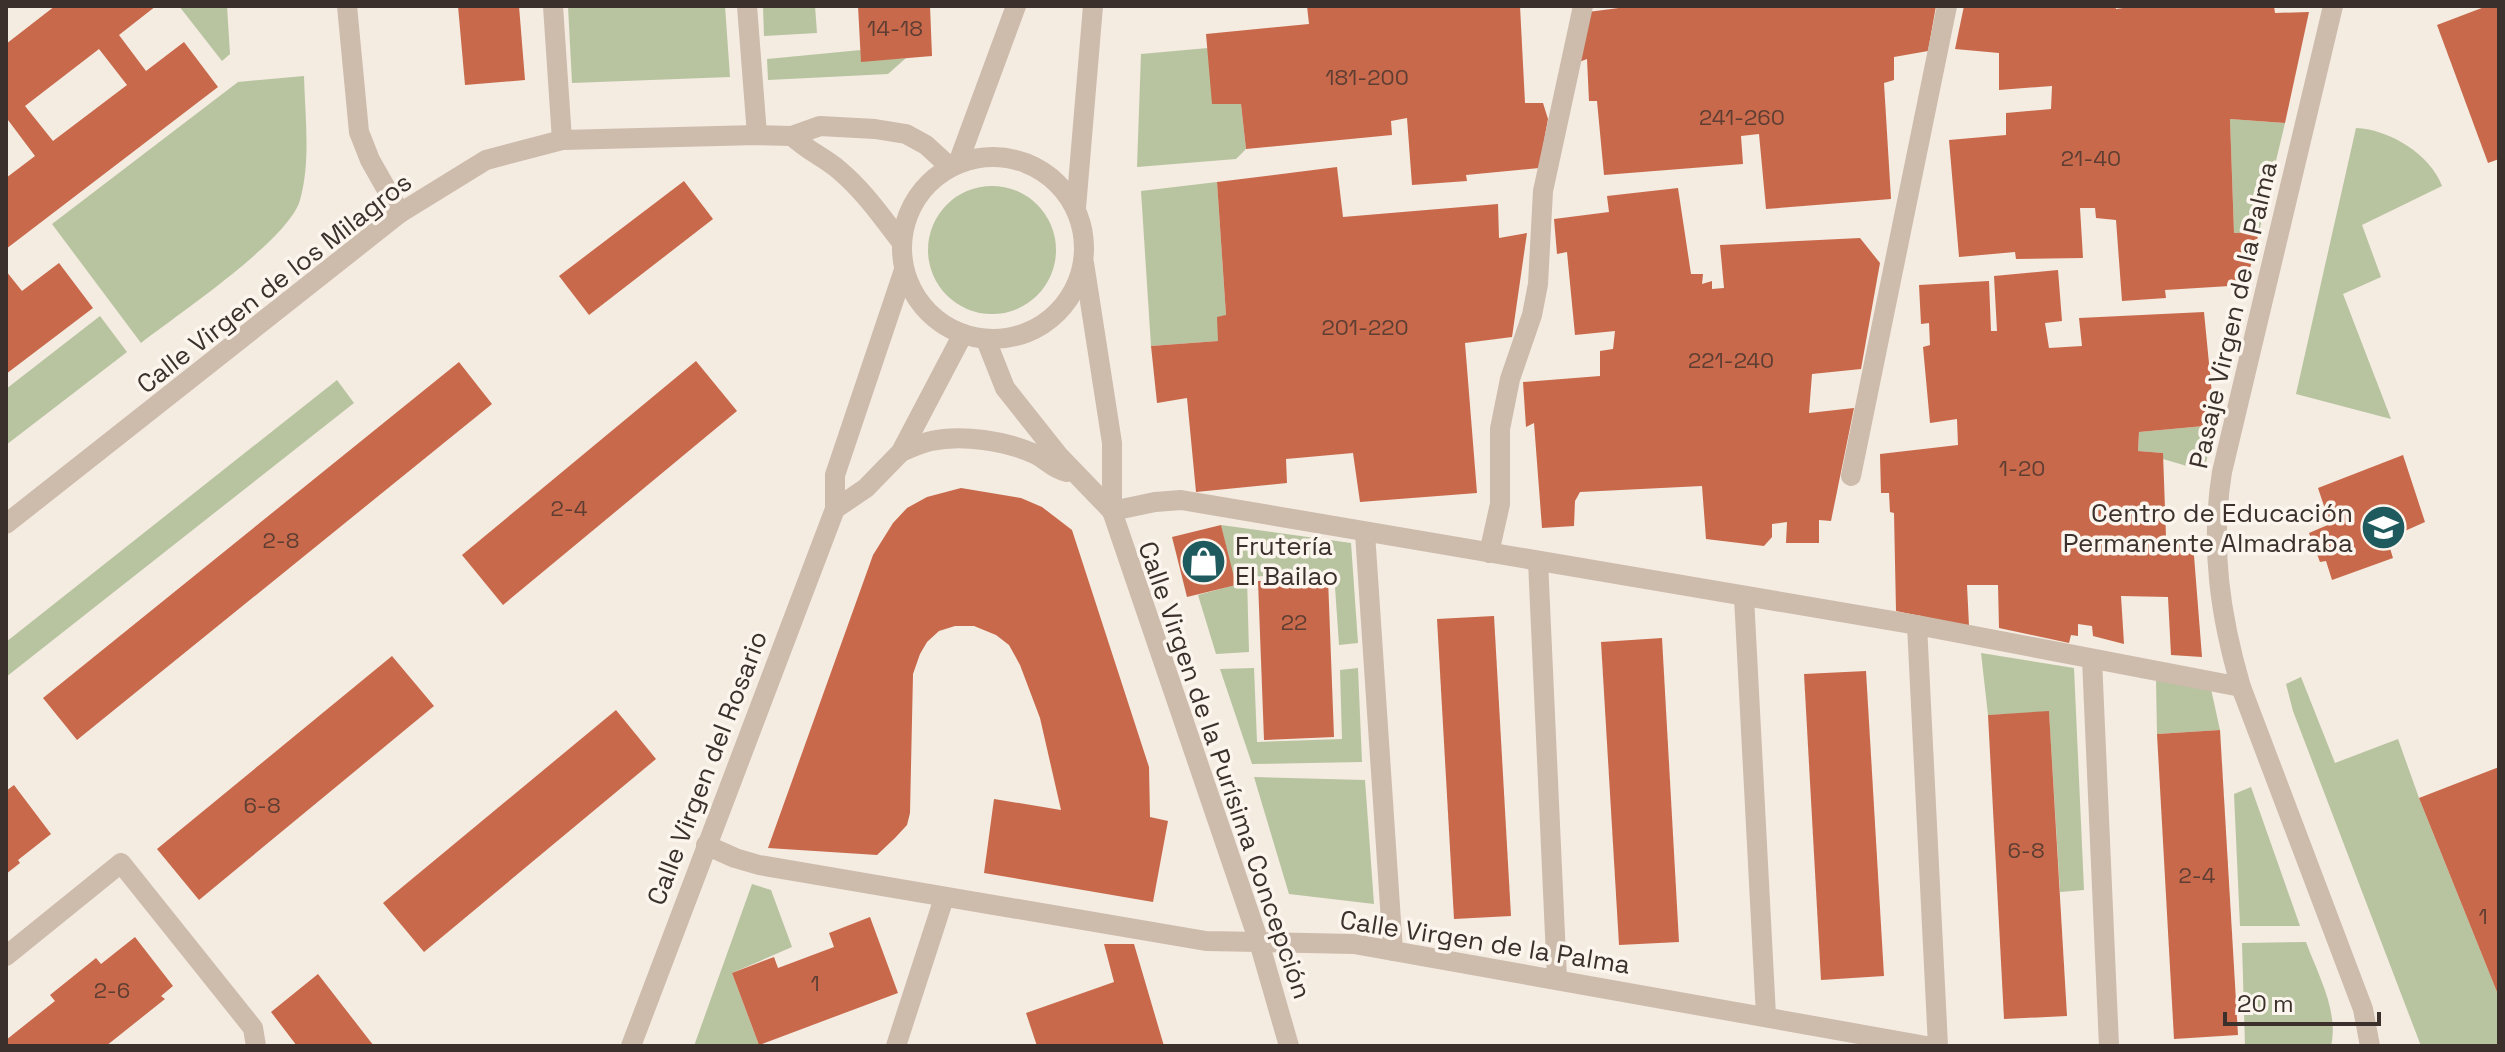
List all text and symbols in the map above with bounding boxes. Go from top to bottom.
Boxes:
house number: 14-18 [867,14,923,42]
house number: 181-200 [1325,63,1409,91]
house number: 241-260 [1699,103,1785,131]
house number: 21-40 [2061,144,2121,172]
street label: Pasaje Virgen de la Palma [2181,158,2285,472]
street label: Calle Virgen de los Milagros [130,165,418,401]
house number: 201-220 [1321,313,1409,341]
house number: 221-240 [1688,346,1774,374]
house number: 1-20 [1999,454,2045,482]
house number: 2-4 [551,494,588,522]
place label: Centro de Educación Permanente Almadraba [2063,496,2353,560]
school or university icon: Centro de Educación Permanente Almadraba [2360,504,2408,552]
house number: 2-8 [263,526,299,554]
place label: Frutería El Bailao [1235,529,1338,593]
street label: Calle Virgen de la Purísima Concepción [1131,537,1319,1003]
shop icon: Frutería El Bailao [1180,537,1228,585]
house number: 22 [1281,608,1307,636]
street label: Calle Virgen del Rosario [639,626,775,910]
house number: 6-8 [243,791,281,819]
house number: 6-8 [2007,836,2045,864]
house number: 2-4 [2179,861,2216,889]
street label: Calle Virgen de la Palma [1337,902,1633,982]
house number: 1 [2478,902,2488,930]
house number: 1 [810,969,820,997]
house number: 2-6 [94,976,130,1004]
scale bar [2225,976,2379,1026]
text: 20 m [2237,988,2294,1019]

